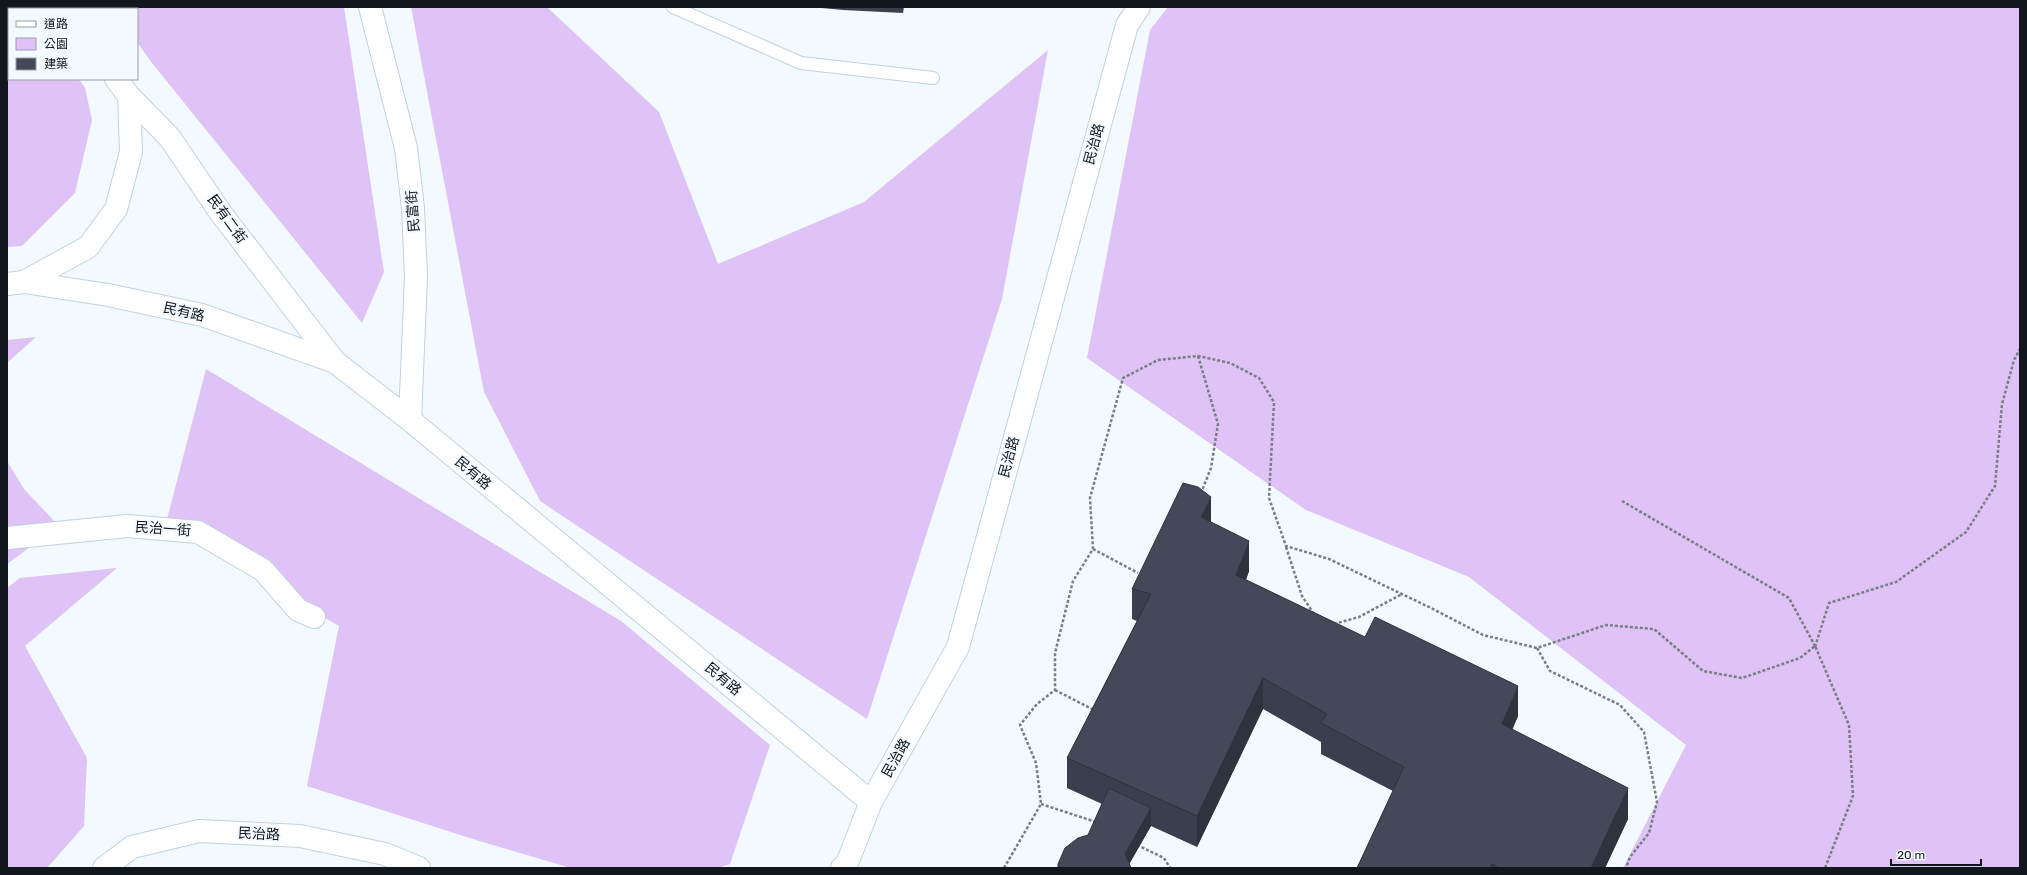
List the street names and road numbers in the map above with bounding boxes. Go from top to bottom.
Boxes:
street label: 民治路 [1080,122,1108,166]
street label: 民富街 [403,189,423,233]
street label: 民有二街 [204,191,250,247]
street label: 民有路 [162,299,206,325]
street label: 民治路 [995,435,1023,479]
street label: 民有路 [451,453,495,493]
street label: 民治一街 [134,519,192,539]
street label: 民有路 [701,659,745,699]
street label: 民治路 [878,736,914,780]
street label: 民治路 [238,824,280,844]

